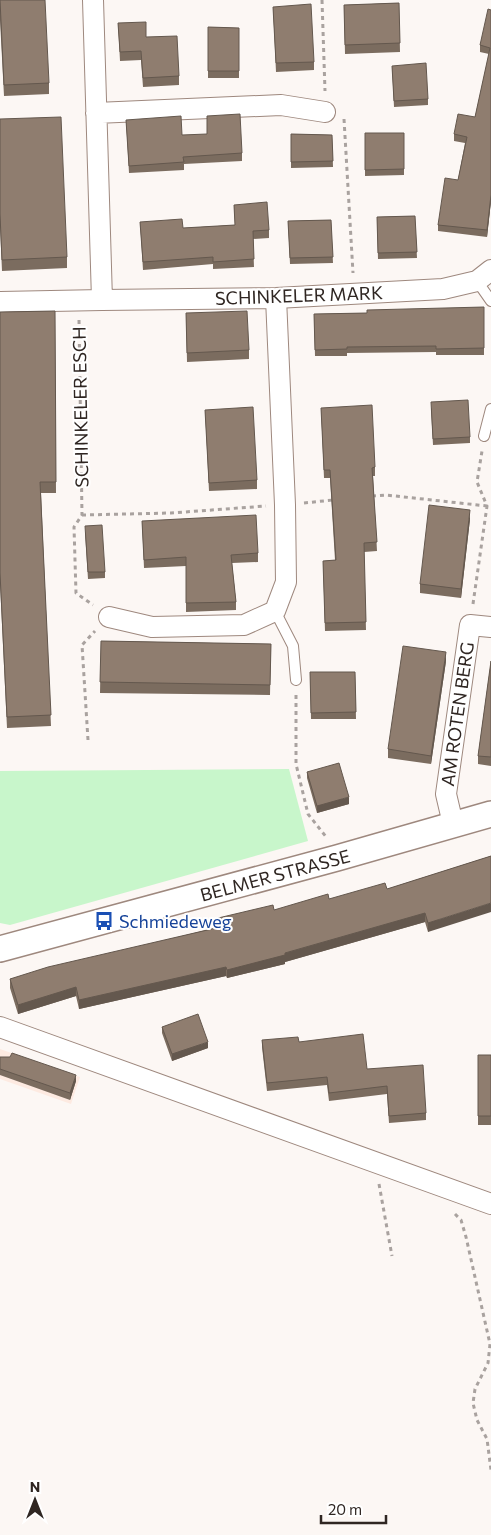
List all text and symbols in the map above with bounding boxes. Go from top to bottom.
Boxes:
street label: SCHINKELER MARK [215,281,383,309]
street label: SCHINKELER ESCH [68,326,92,488]
street label: AM ROTEN BERG [436,640,478,788]
street label: BELMER STRASSE [198,844,352,906]
bus stop icon: Schmiedeweg [93,910,115,932]
place label: Schmiedeweg [119,910,232,932]
north arrow [10,1475,60,1525]
text: N [30,1478,40,1495]
scale bar [321,1492,386,1524]
text: 20 m [328,1500,362,1518]

